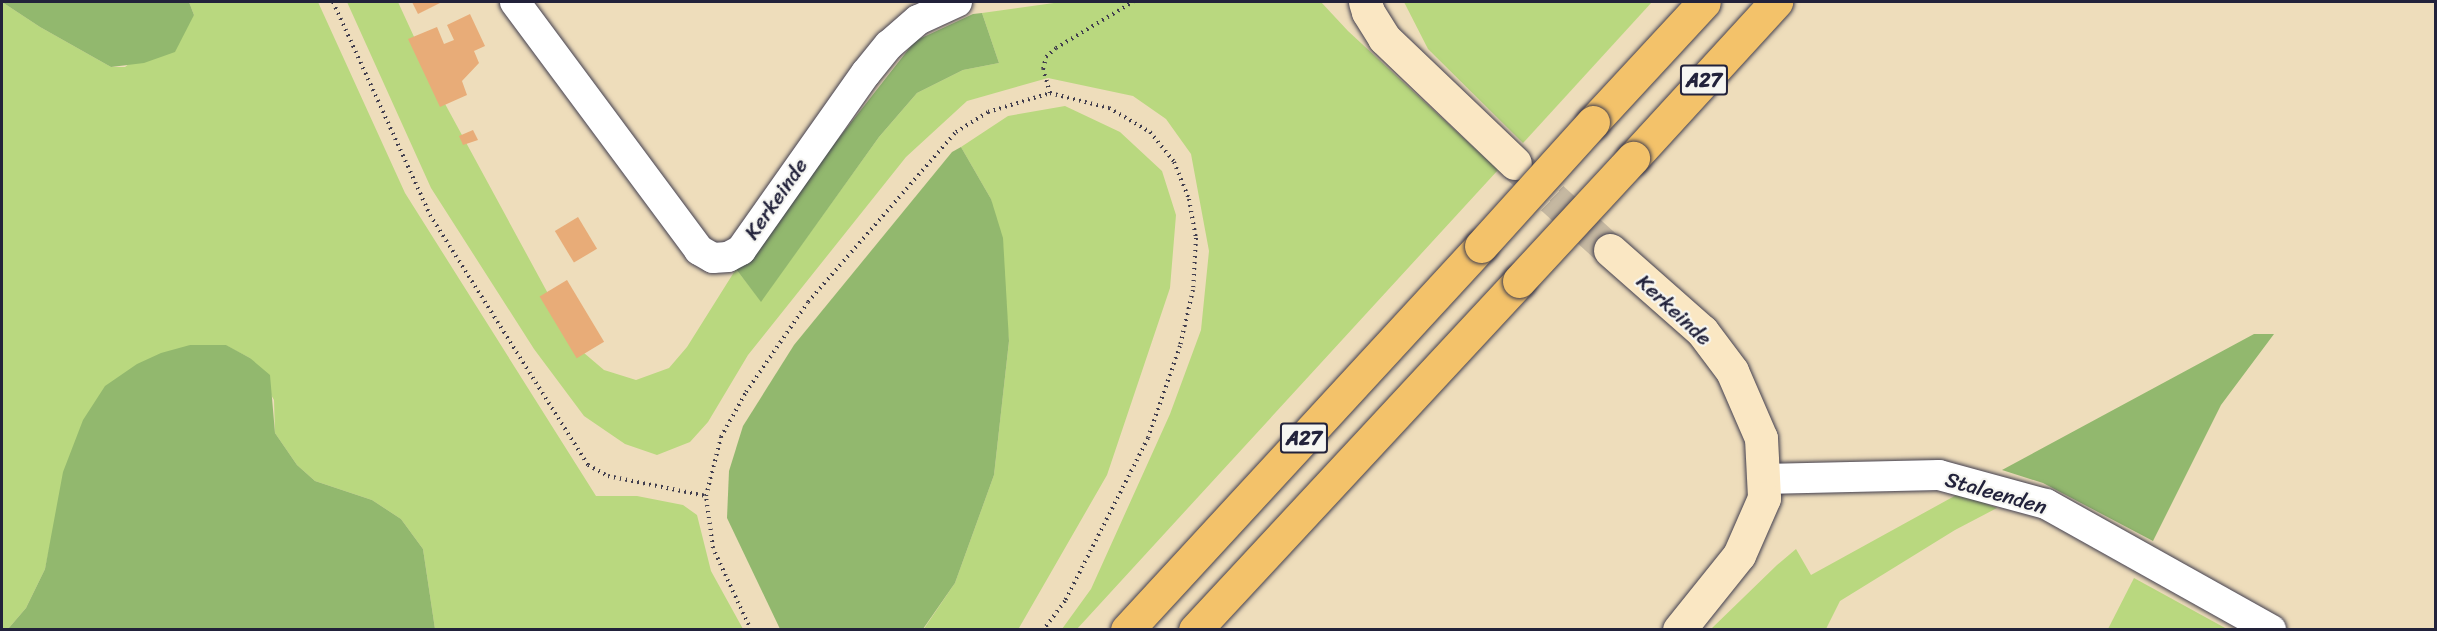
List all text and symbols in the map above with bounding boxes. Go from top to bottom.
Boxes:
road number: A27 [1678,63,1730,97]
street label: Kerkeinde [739,154,813,244]
street label: Kerkeinde [1631,269,1717,351]
road number: A27 [1278,421,1330,455]
street label: Staleenden [1942,467,2050,519]

